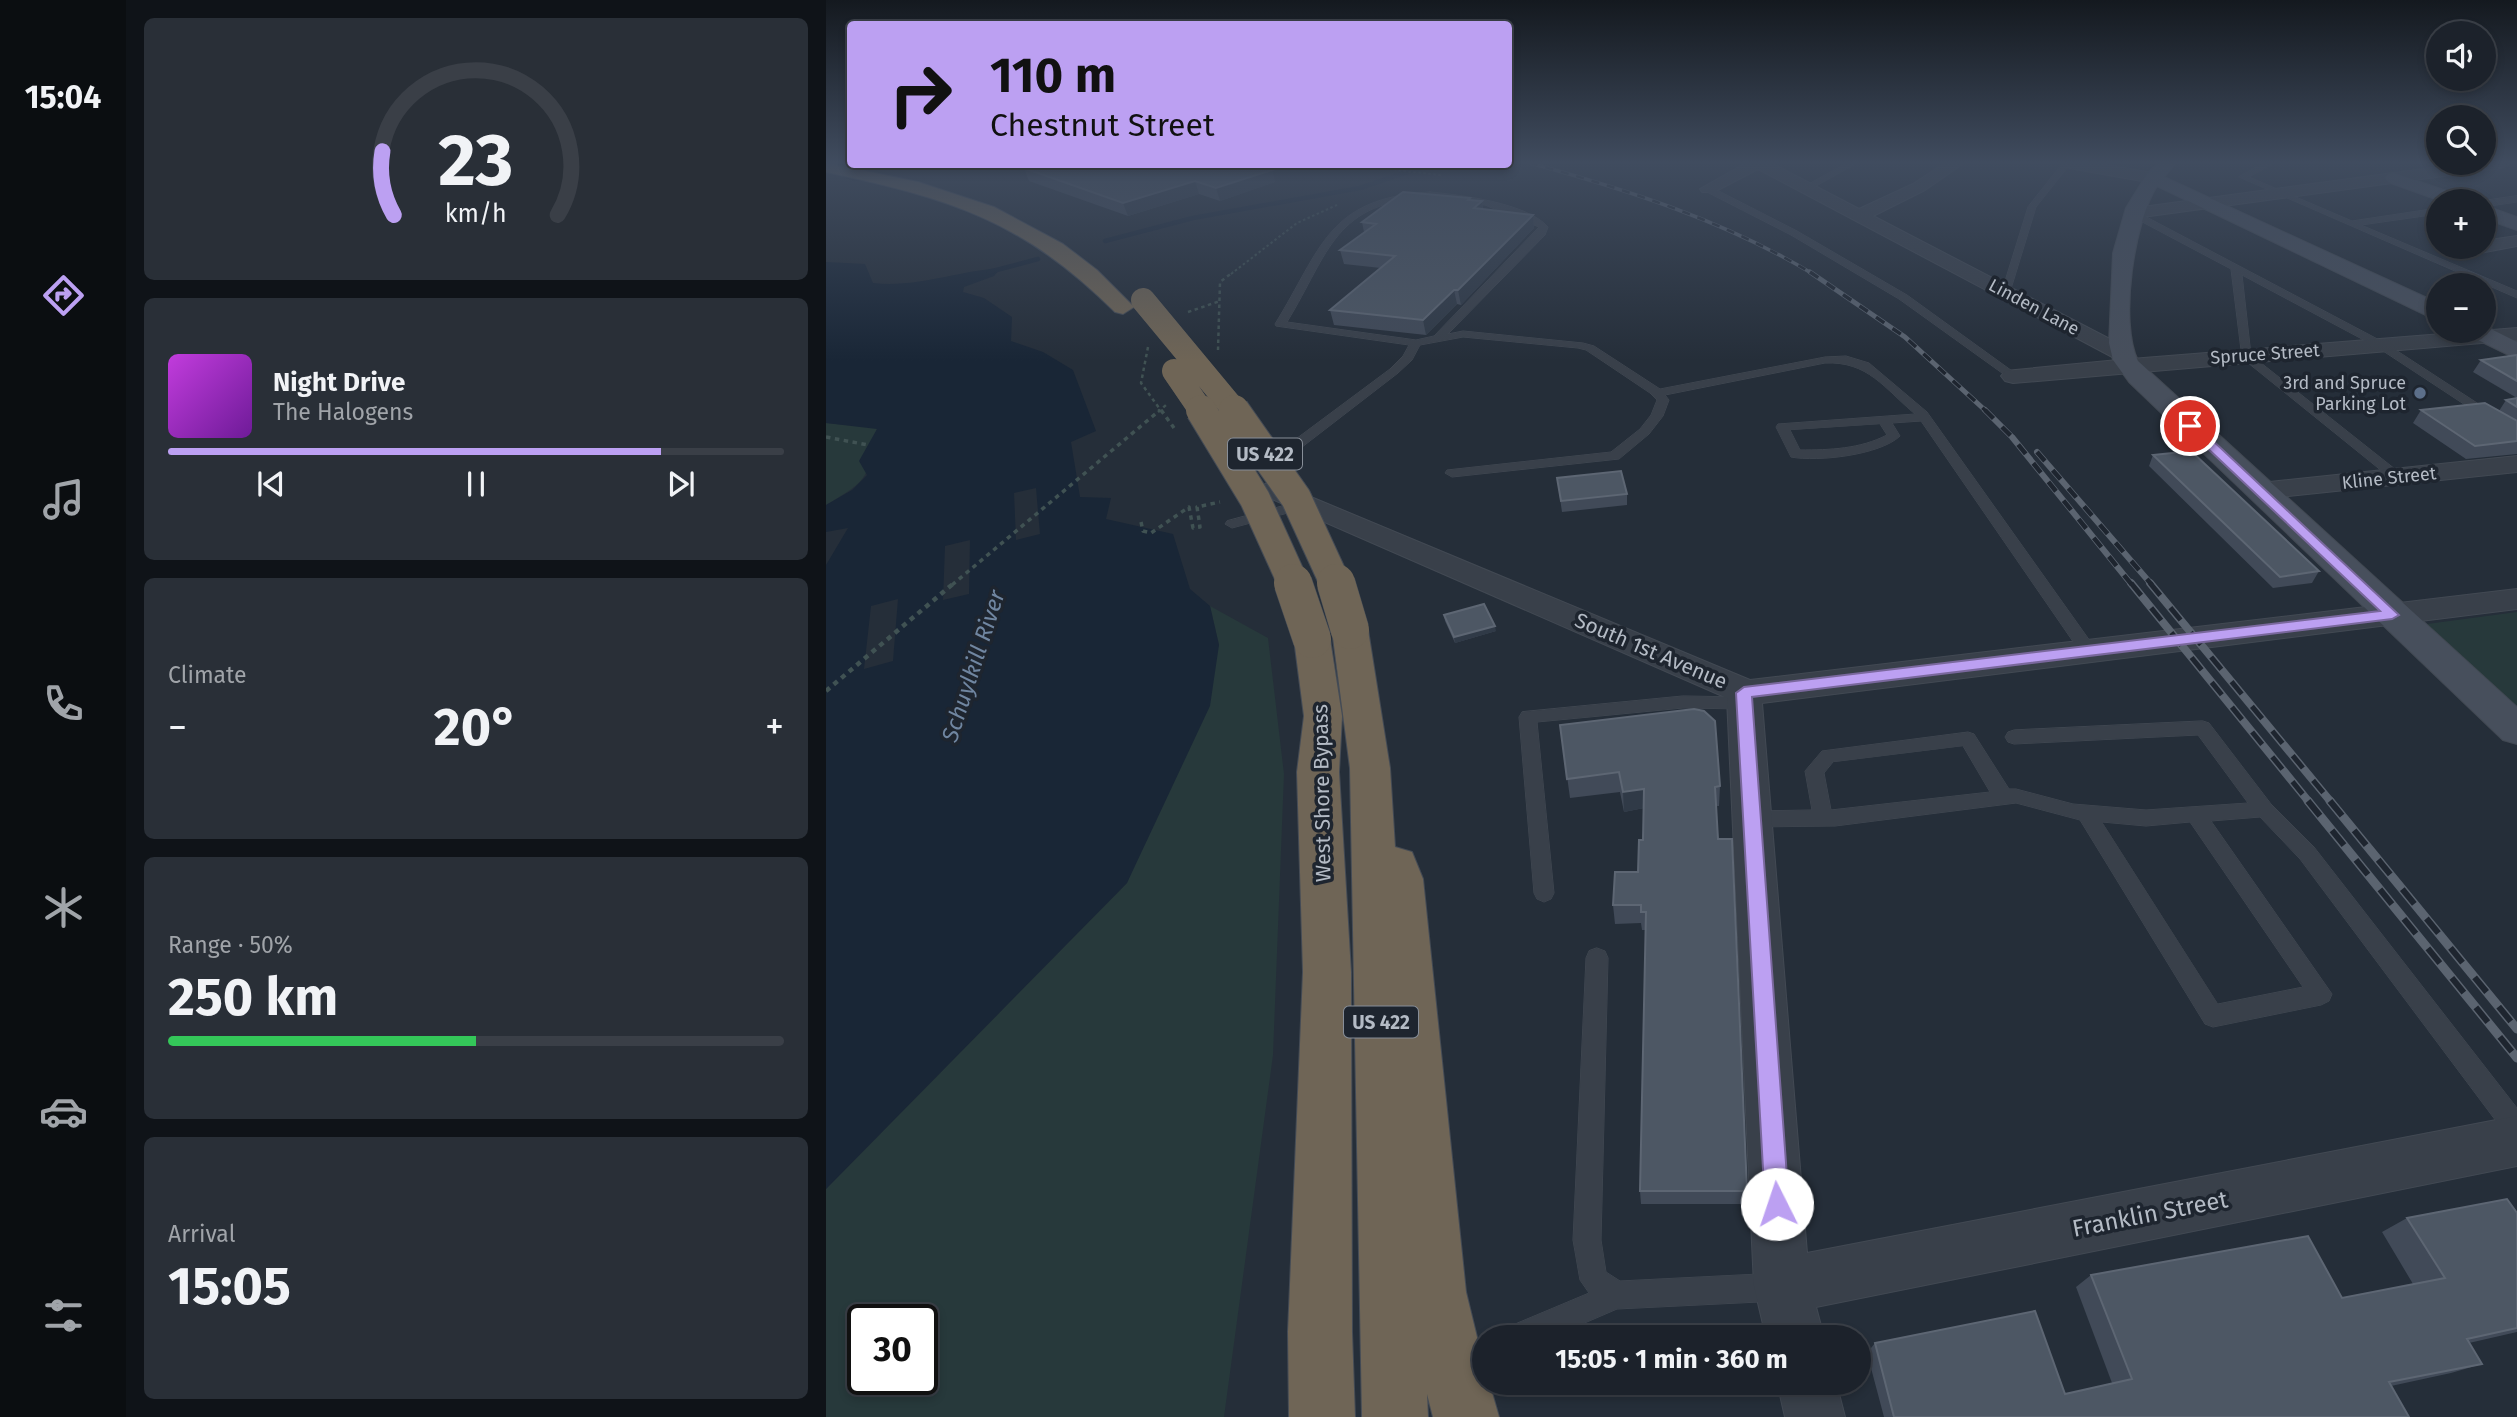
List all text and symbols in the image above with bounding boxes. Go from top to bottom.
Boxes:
map controls [2426,21,2496,343]
button: sound [2426,21,2496,91]
text: 110 m [990,46,1116,105]
icon: right [875,49,966,140]
text: 15:04 [25,78,101,116]
button: search [2426,105,2496,175]
text: Chestnut Street [990,106,1215,144]
text: 23 [438,117,514,204]
button: + [2426,189,2496,259]
text: km/h [445,199,507,229]
icon: directions [39,271,88,320]
button: − [2426,273,2496,343]
street label: Linden Lane [1985,274,2083,340]
street label: Spruce Street [2210,339,2321,369]
text: Night Drive [273,367,405,398]
place label: 3rd and Spruce Parking Lot [2283,372,2407,415]
marker: 3rd and Spruce Parking Lot [2412,385,2428,401]
pin [2160,396,2220,456]
text: The Halogens [273,398,413,426]
icon: arrive [2171,407,2209,445]
road number: US 422 [1228,438,1302,470]
street label: Kline Street [2341,462,2438,494]
icon: previous [252,465,290,503]
icon: pause [457,465,495,503]
icon: next [662,465,700,503]
icon: music [39,475,88,524]
water label: Schuylkill River [935,585,1011,746]
street label: South 1st Avenue [1571,607,1731,695]
text: Climate [168,661,247,689]
icon: phone [39,679,88,728]
text: 20° [434,696,518,759]
text: − [168,704,187,750]
text: + [765,704,784,750]
street label: West Shore Bypass [1307,704,1337,882]
icon: climate [39,883,88,932]
text: Range · 50% [168,931,293,959]
text: 250 km [168,966,338,1029]
road number: US 422 [1344,1006,1418,1038]
icon: car [39,1087,88,1136]
position arrow [1740,1167,1814,1241]
street label: Franklin Street [2070,1185,2231,1243]
text: Arrival [168,1220,235,1248]
text: 15:05 [168,1255,291,1318]
icon: filters [39,1291,88,1340]
speed limit sign: 30 [847,1304,938,1395]
text: 15:05 · 1 min · 360 m [1555,1344,1788,1375]

